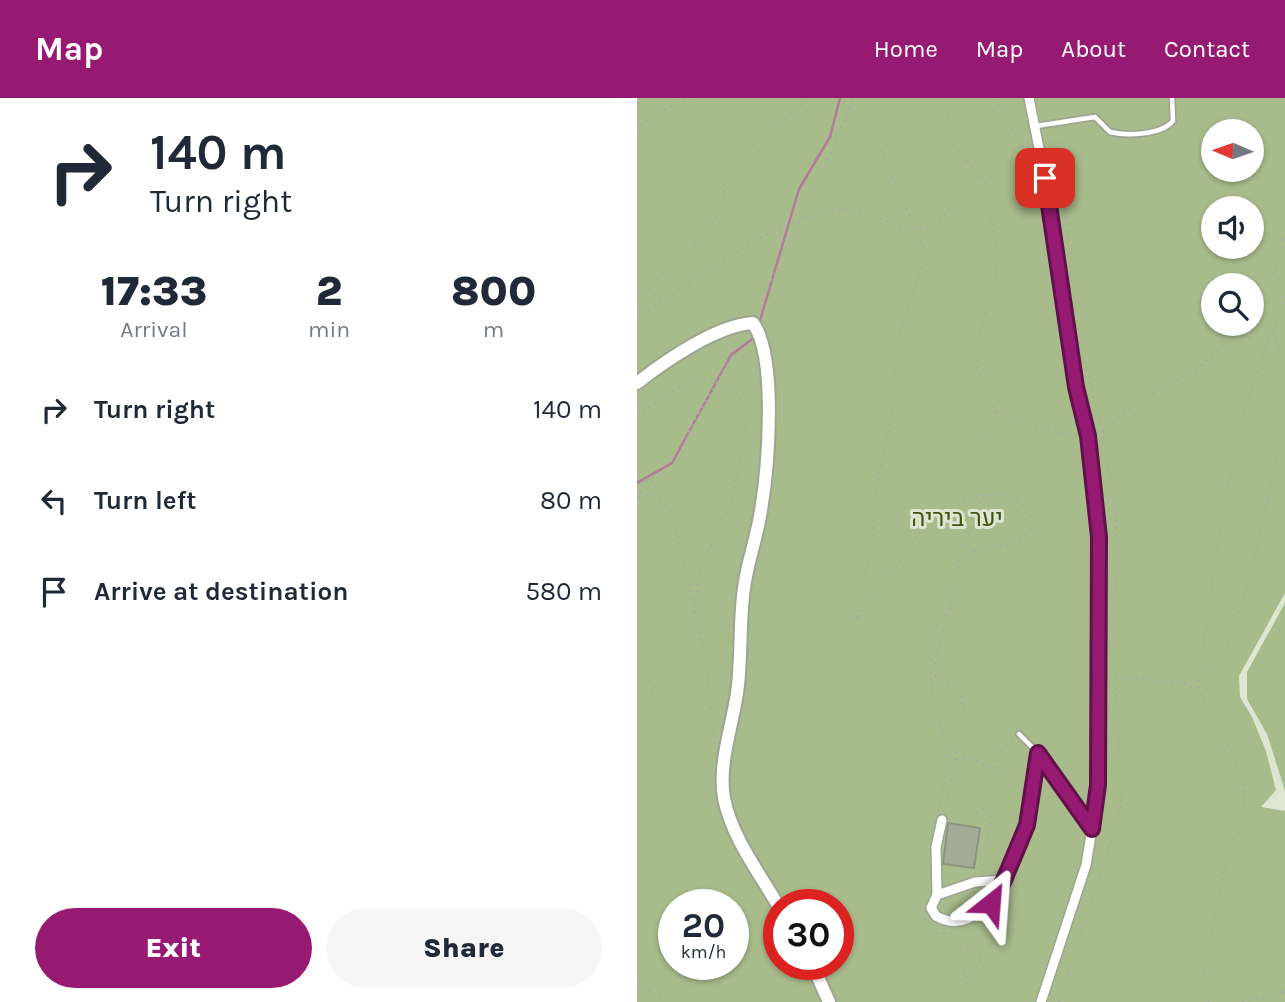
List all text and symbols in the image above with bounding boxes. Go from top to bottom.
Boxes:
text: Map [35,30,103,68]
text: Home [874,35,938,63]
text: Map [976,35,1023,63]
text: About [1061,35,1126,63]
text: Contact [1164,35,1250,63]
north arrow [1201,119,1263,182]
map controls [1201,119,1264,336]
text: 140 m [150,124,287,181]
icon: right [35,126,126,217]
pin [1015,148,1075,208]
icon: arrive [1026,159,1064,197]
text: Turn right [150,183,292,220]
button: sound [1201,196,1264,259]
text: 17:33 [101,266,207,316]
text: 2 [316,266,342,316]
text: 800 [451,266,536,316]
button: search [1201,273,1264,336]
text: Arrival [120,316,188,343]
text: min [308,316,350,343]
text: m [483,316,504,343]
icon: right [35,391,73,429]
text: Turn right [94,394,215,425]
text: 140 m [533,394,602,425]
icon: left [35,482,73,520]
text: Turn left [94,485,196,516]
text: 80 m [540,485,602,516]
park label: יער ביריה [911,504,1003,532]
icon: arrive [35,573,73,611]
text: Arrive at destination [94,576,348,607]
text: 580 m [525,576,602,607]
position arrow [954,866,1028,940]
speed limit sign: 30 [763,889,854,980]
text: 20 [682,905,725,946]
button: Exit [35,908,312,988]
button: Share [326,908,602,988]
text: km/h [681,941,726,963]

